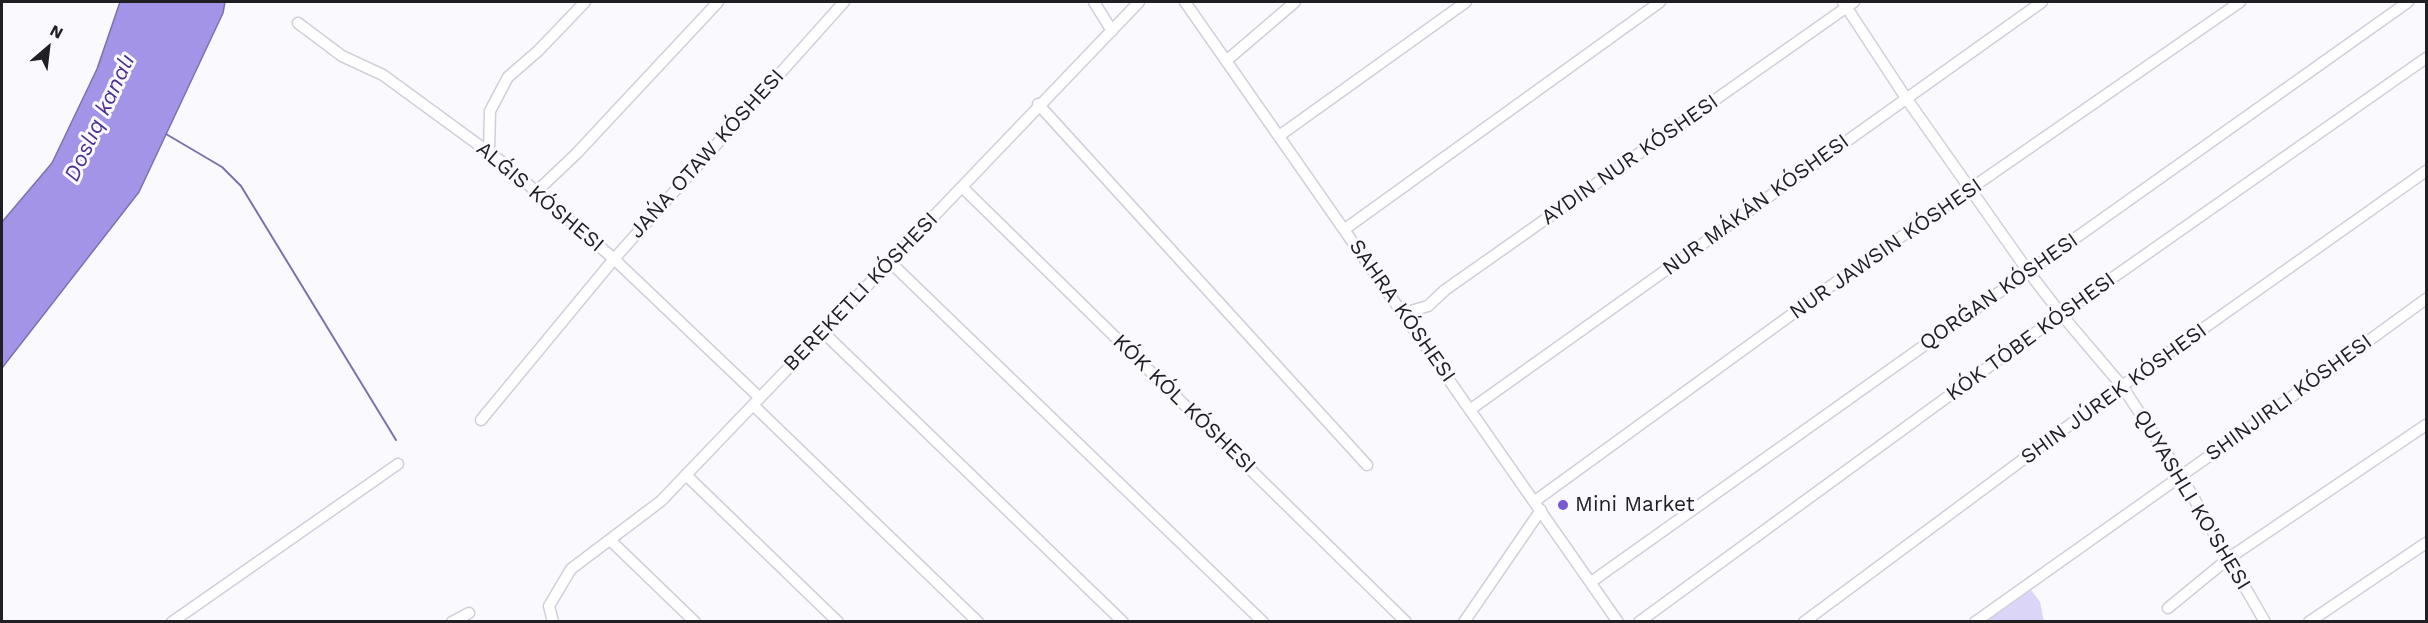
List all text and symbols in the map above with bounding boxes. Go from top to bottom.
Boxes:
north arrow [18,18,78,78]
text: N [47,20,66,43]
water label: Doslıq kanalı [59,50,141,186]
street label: JAŃA OTAW KÓSHESI [624,64,790,244]
street label: AYDIN NUR KÓSHESI [1537,89,1723,231]
street label: NUR MÁKÁN KÓSHESI [1658,129,1854,281]
street label: ALǴIS KÓSHESI [471,136,609,258]
street label: NUR JAWSIN KÓSHESI [1785,173,1987,325]
street label: BEREKETLI KÓSHESI [779,207,943,377]
street label: QORǴAN KÓSHESI [1915,228,2083,356]
street label: SAHRA KÓSHESI [1343,235,1461,387]
street label: KÓK TÓBE KÓSHESI [1942,267,2120,407]
street label: SHIN JÚREK KÓSHESI [2016,318,2212,470]
street label: KÓK KÓL KÓSHESI [1107,329,1261,479]
street label: SHINJIRLI KÓSHESI [2201,329,2377,467]
street label: QUYASHLI KO'SHESI [2128,405,2256,595]
place label: Mini Market [1575,492,1695,518]
marker: Mini Market [1556,498,1570,512]

